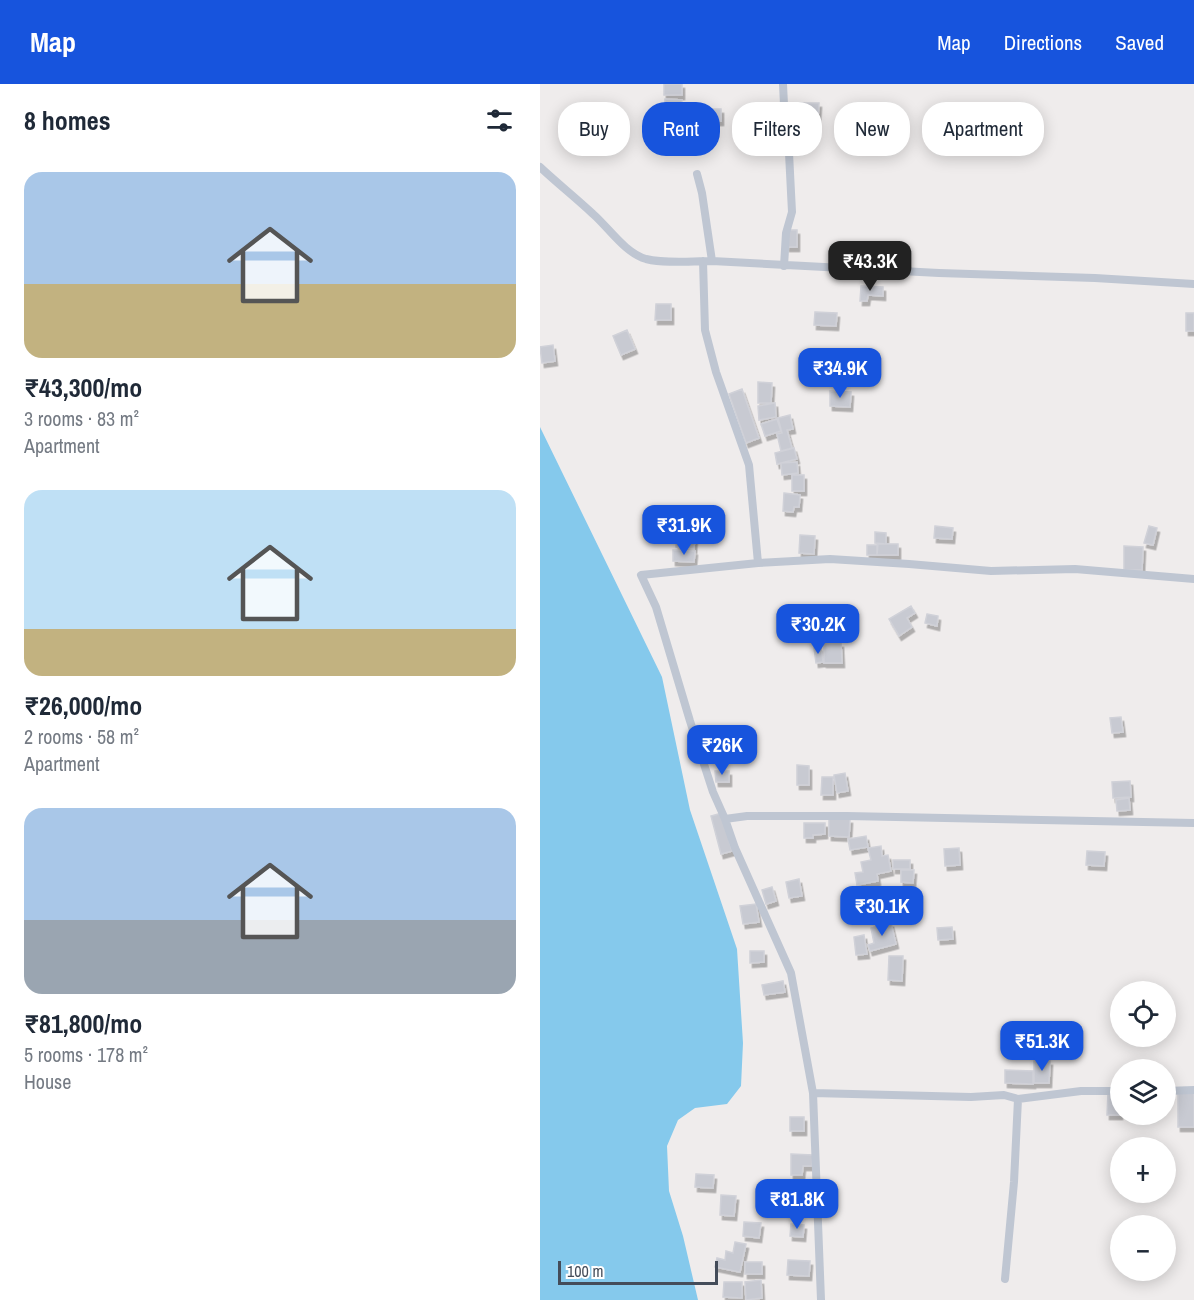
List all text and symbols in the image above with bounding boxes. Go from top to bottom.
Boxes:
text: Map [30,23,76,61]
text: Map [937,28,971,57]
text: Directions [1004,28,1082,57]
text: Saved [1115,28,1164,57]
chip: Buy [558,102,630,156]
chip: Rent [642,102,720,156]
chip: Filters [732,102,822,156]
chip: New [834,102,910,156]
chip: Apartment [922,102,1044,156]
text: 8 homes [24,103,111,138]
icon: filters [483,104,516,137]
icon: home [216,211,324,319]
pin: ₹43.3K [821,241,919,292]
text: ₹43.3K [842,247,898,274]
pin: ₹34.9K [791,348,889,399]
text: ₹34.9K [812,354,868,381]
text: ₹43,300/mo [24,370,142,405]
text: 3 rooms · 83 m² [24,405,139,432]
text: Apartment [24,432,100,459]
pin: ₹31.9K [635,505,733,556]
text: ₹31.9K [656,511,712,538]
icon: home [216,529,324,637]
pin: ₹30.2K [769,604,867,655]
text: ₹30.2K [790,610,846,637]
text: ₹26,000/mo [24,688,142,723]
text: 2 rooms · 58 m² [24,723,139,750]
pin: ₹26K [686,725,758,776]
text: ₹26K [701,731,743,758]
text: Apartment [24,750,100,777]
icon: home [216,847,324,955]
pin: ₹30.1K [833,886,931,937]
text: ₹30.1K [854,892,910,919]
map controls [1110,981,1176,1281]
button: locate [1110,981,1176,1047]
text: ₹81,800/mo [24,1006,142,1041]
pin: ₹51.3K [993,1021,1091,1072]
text: ₹51.3K [1014,1027,1070,1054]
text: 5 rooms · 178 m² [24,1041,148,1068]
button: layers [1110,1059,1176,1125]
text: House [24,1068,71,1095]
button: + [1110,1137,1176,1203]
pin: ₹81.8K [748,1179,846,1230]
text: ₹81.8K [769,1185,825,1212]
button: − [1110,1215,1176,1281]
scale bar [558,1258,718,1286]
text: 100 m [567,1260,603,1282]

